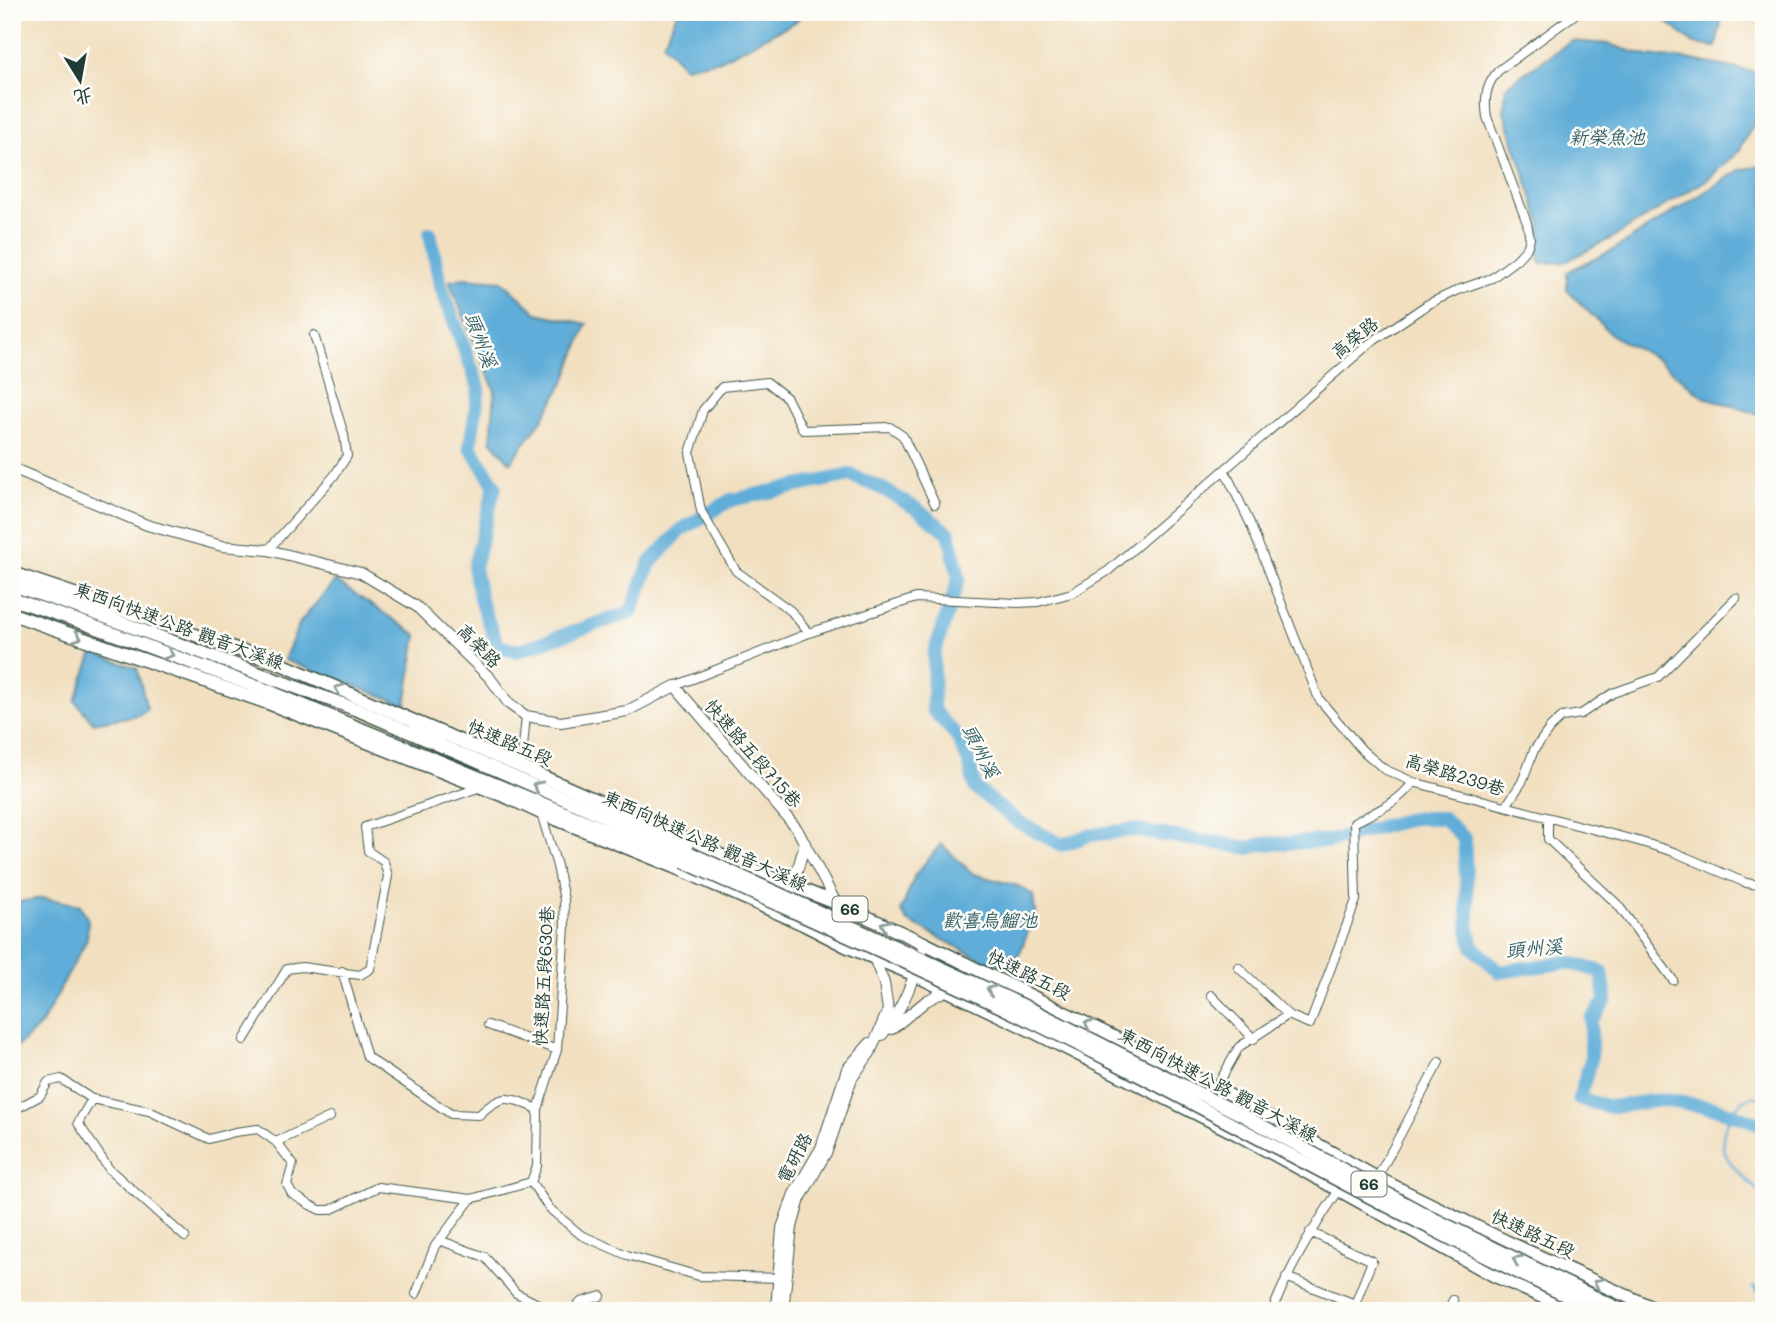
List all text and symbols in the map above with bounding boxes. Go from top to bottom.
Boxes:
north arrow [46,46,116,116]
text: 北 [72,83,95,111]
water label: 新榮魚池 [1569,124,1646,149]
water label: 頭州溪 [460,309,503,372]
street label: 高榮路 [1326,311,1383,364]
street label: 東西向快速公路 觀音大溪線 [71,576,288,674]
street label: 高榮路 [452,618,507,673]
one-way arrow [70,629,82,643]
one-way arrow [163,646,175,660]
one-way arrow [333,683,346,697]
street label: 快速路五段715巷 [700,694,808,813]
street label: 快速路五段 [464,713,557,771]
water label: 頭州溪 [957,720,1006,783]
street label: 高榮路239巷 [1402,747,1508,801]
one-way arrow [532,781,544,795]
street label: 東西向快速公路 觀音大溪線 [599,784,812,896]
road number: 66 [832,897,868,922]
street label: 快速路五段630巷 [527,905,559,1047]
water label: 歡喜烏鰡池 [942,907,1038,932]
one-way arrow [880,919,892,933]
water label: 頭州溪 [1504,932,1564,962]
street label: 快速路五段 [984,944,1075,1005]
one-way arrow [986,984,998,998]
one-way arrow [1084,1019,1097,1033]
street label: 東西向快速公路 觀音大溪線 [1115,1021,1322,1147]
street label: 電研路 [771,1128,817,1187]
road number: 66 [1352,1172,1386,1196]
street label: 快速路五段 [1488,1203,1579,1263]
one-way arrow [1512,1255,1525,1269]
one-way arrow [1593,1277,1605,1291]

